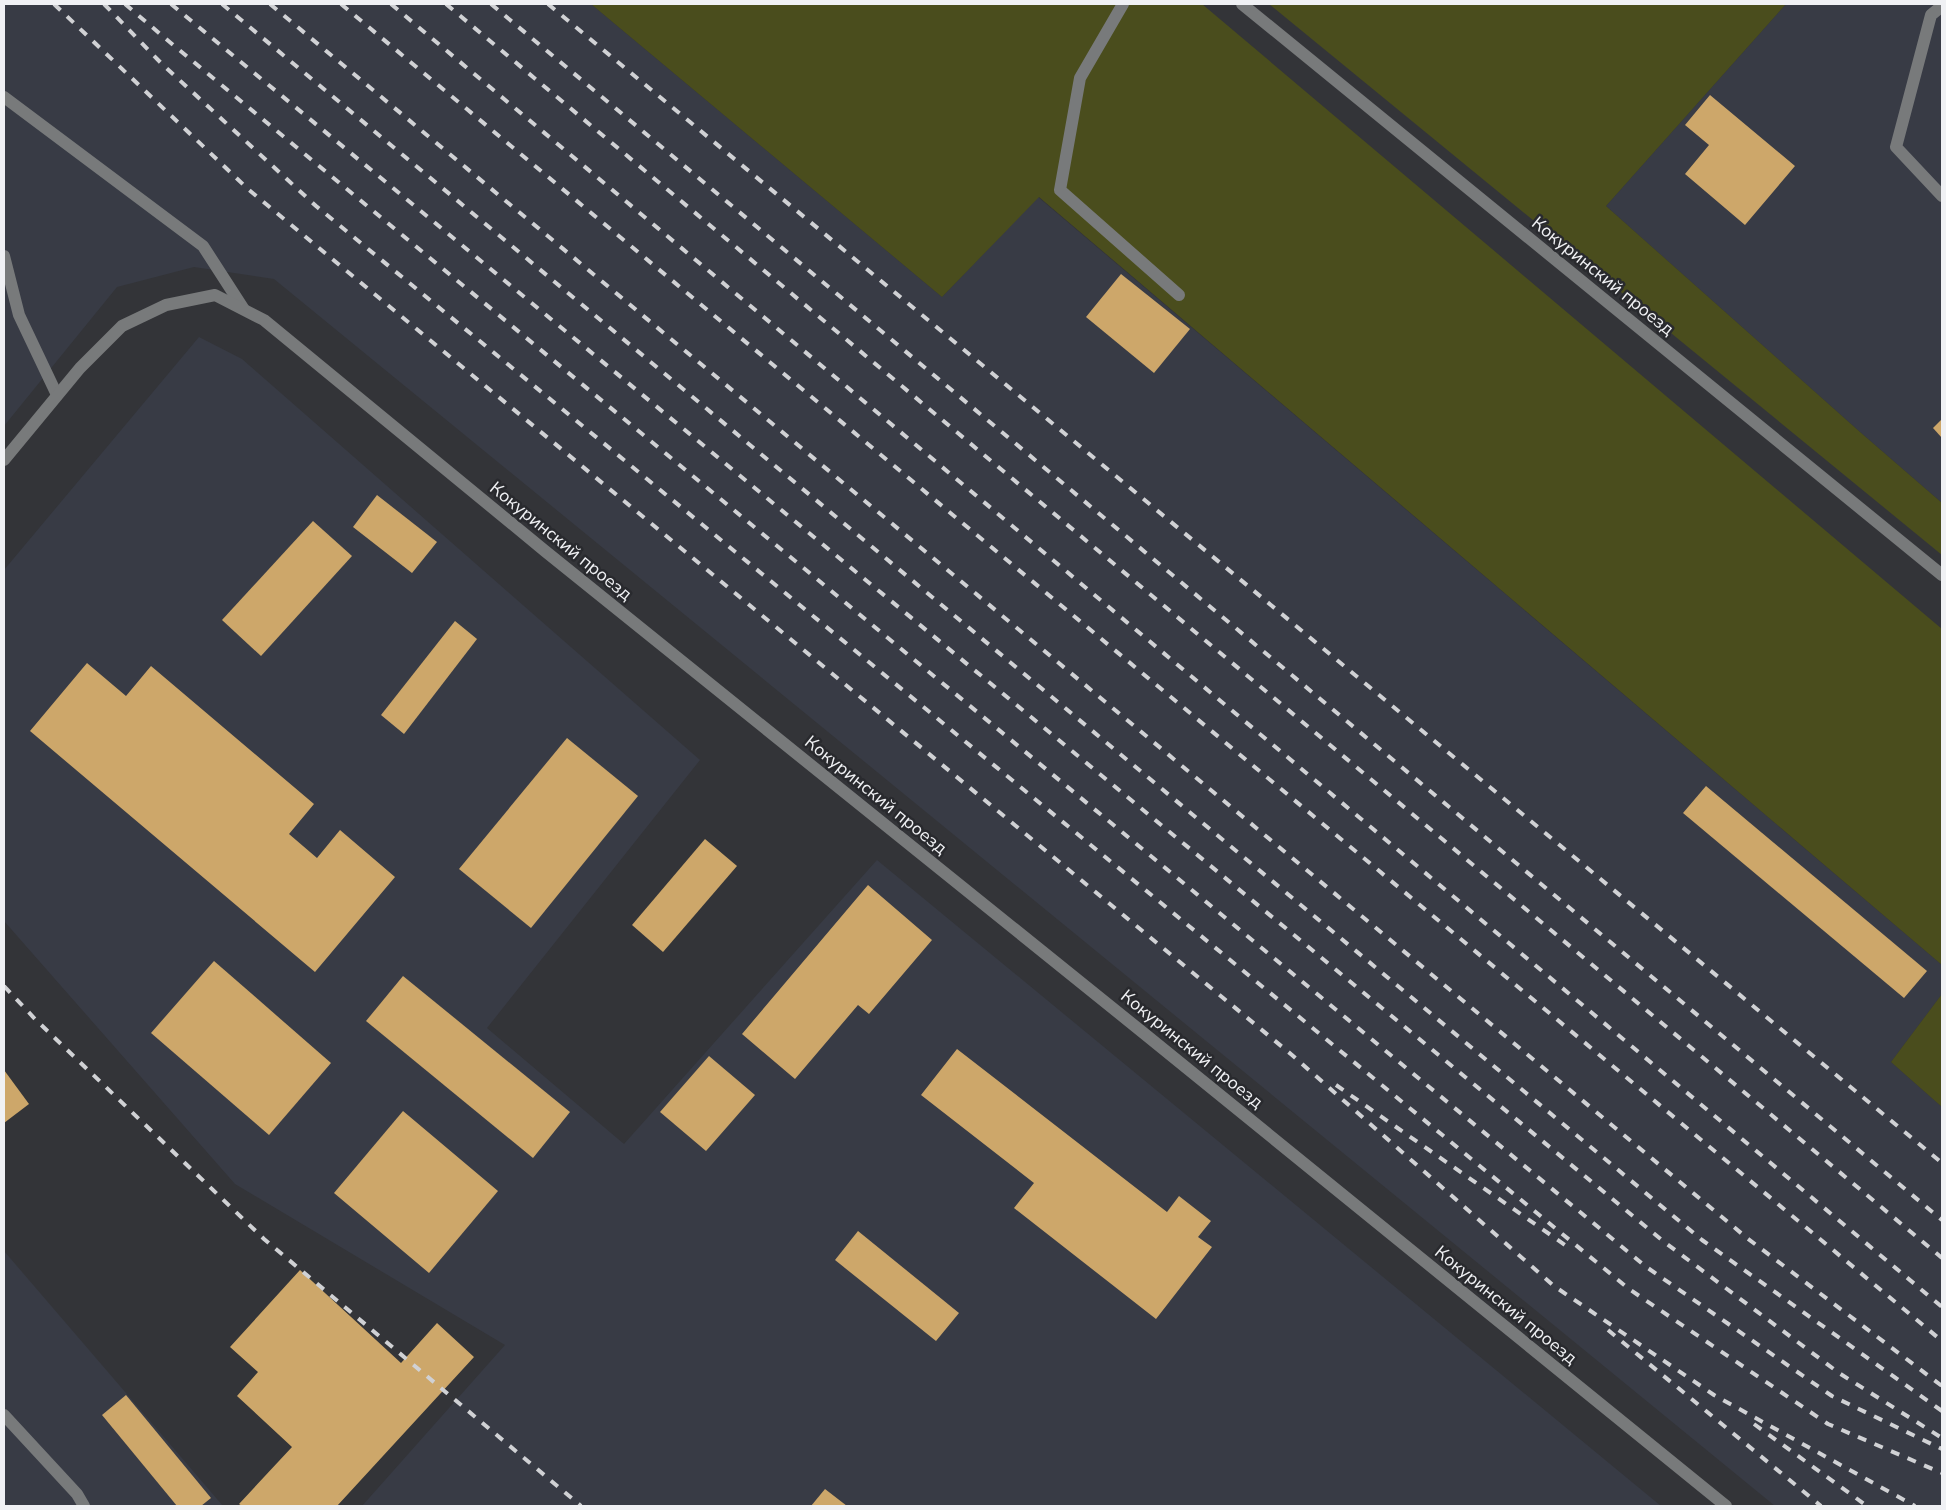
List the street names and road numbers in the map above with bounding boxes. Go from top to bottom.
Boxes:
street label: Кокуринский проезд [1527,211,1680,341]
street label: Кокуринский проезд [485,476,638,606]
street label: Кокуринский проезд [800,730,953,860]
street label: Кокуринский проезд [1116,984,1269,1114]
street label: Кокуринский проезд [1430,1240,1583,1370]

